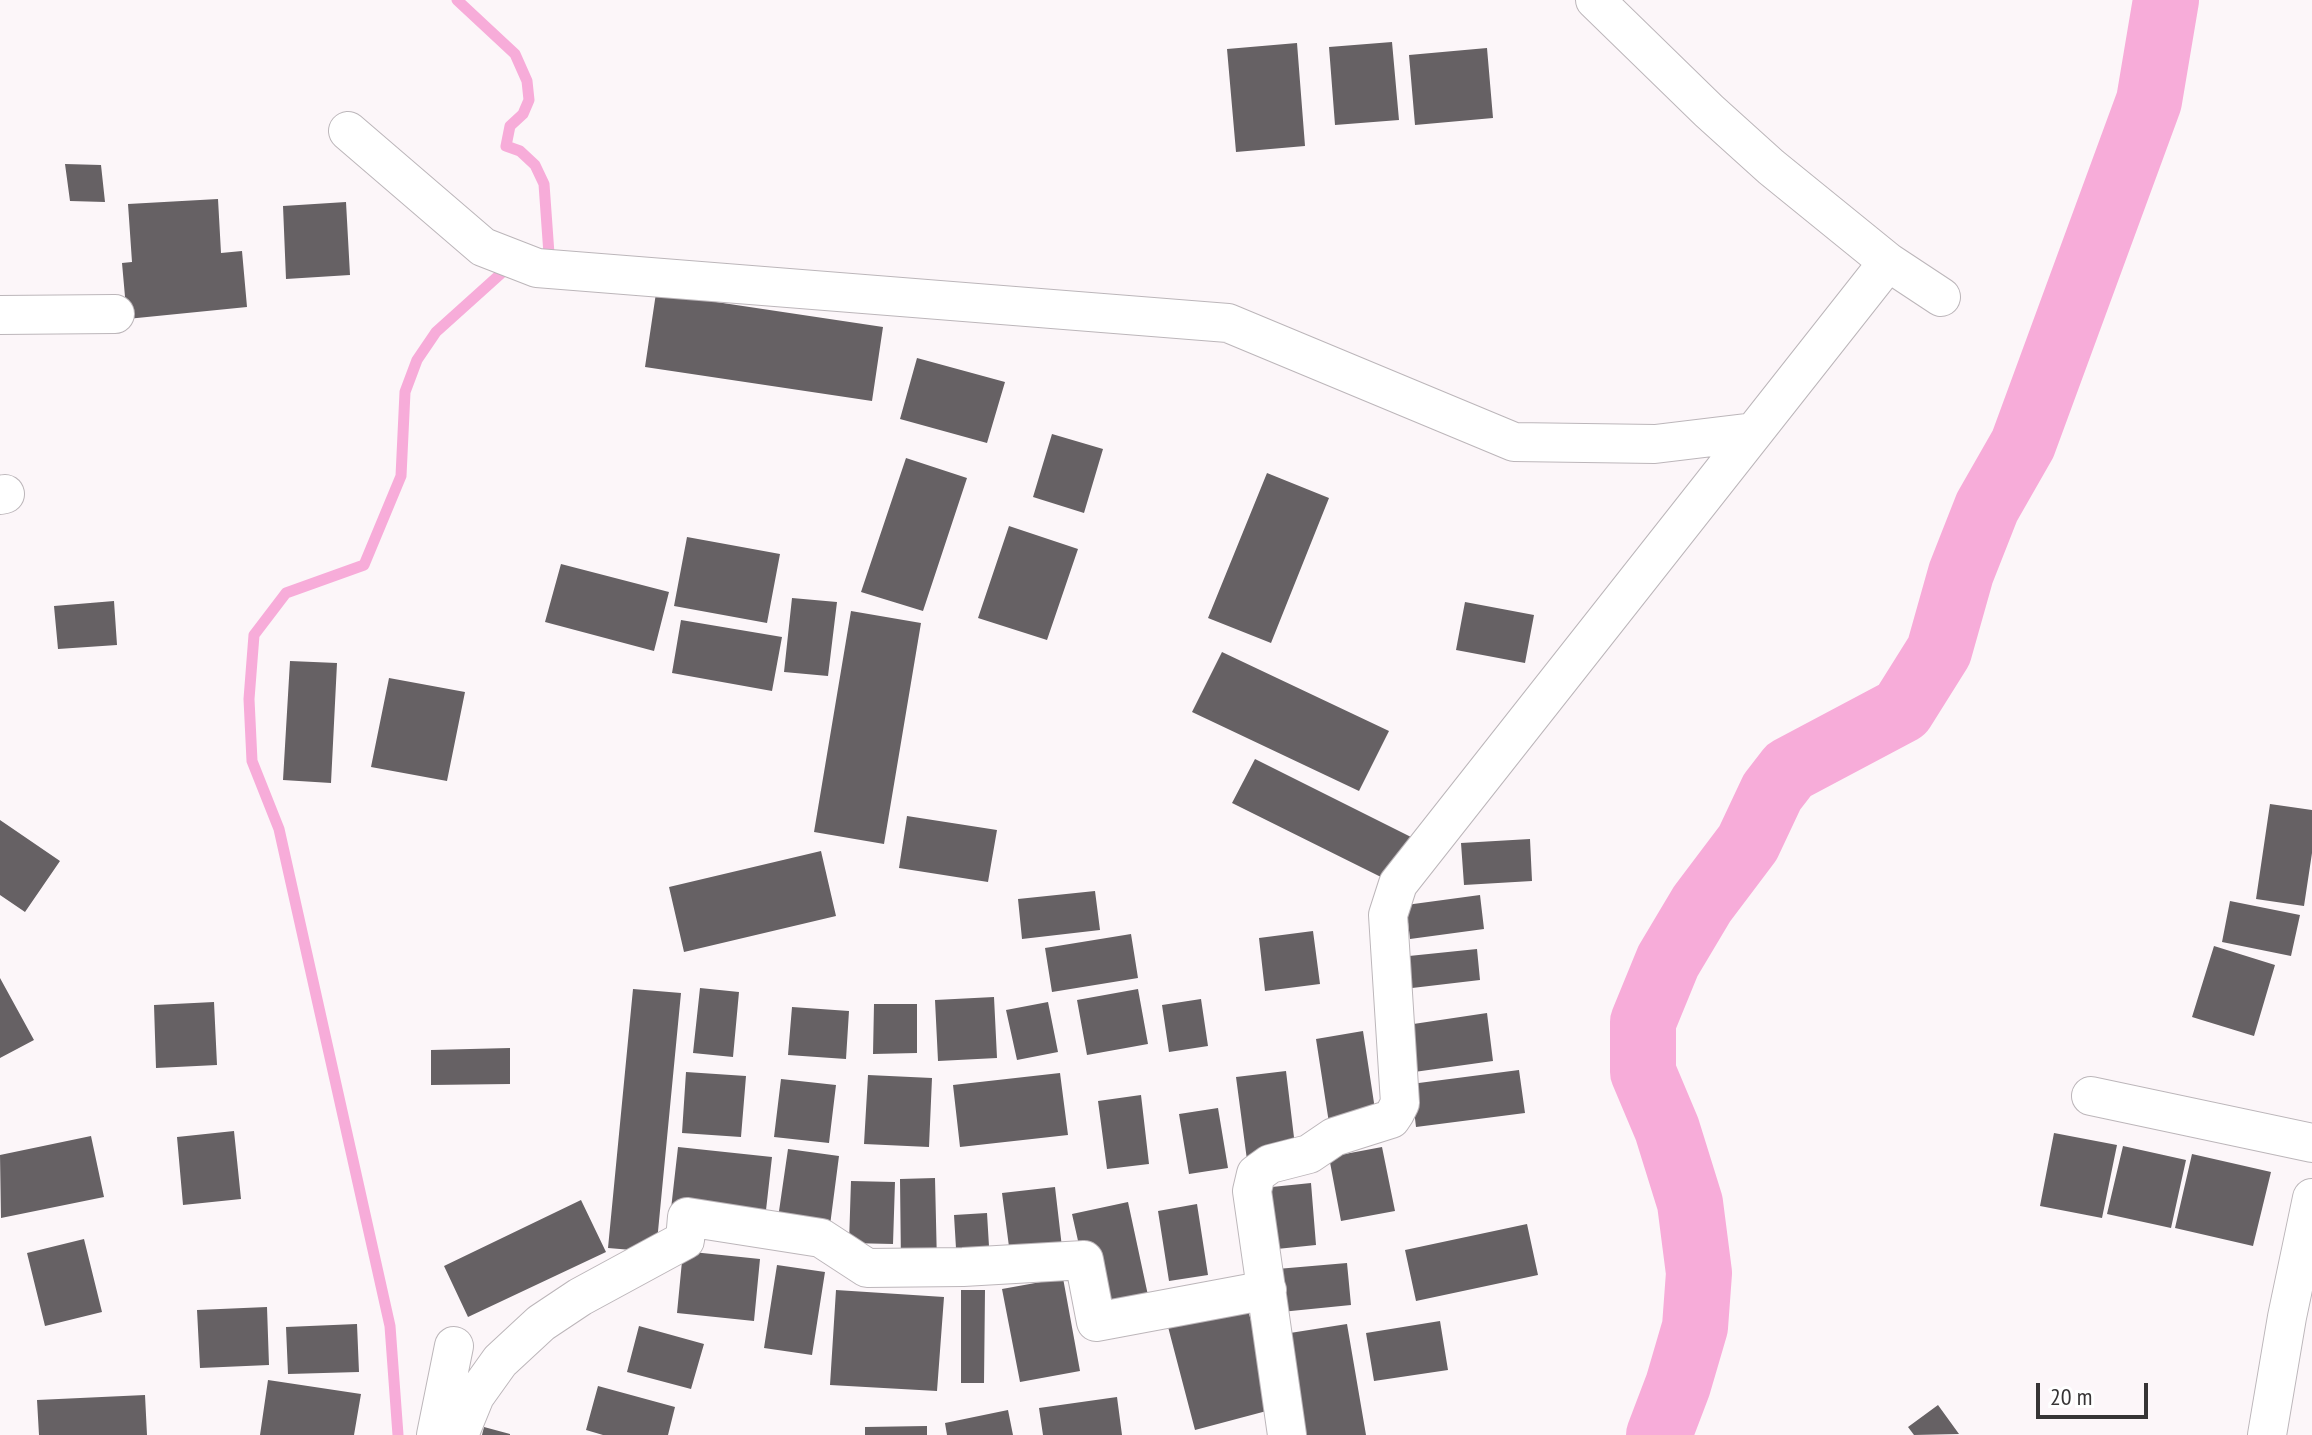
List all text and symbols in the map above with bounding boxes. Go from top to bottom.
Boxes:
scale bar [2040,1367,2152,1417]
text: 20 m [2050,1381,2092,1412]

